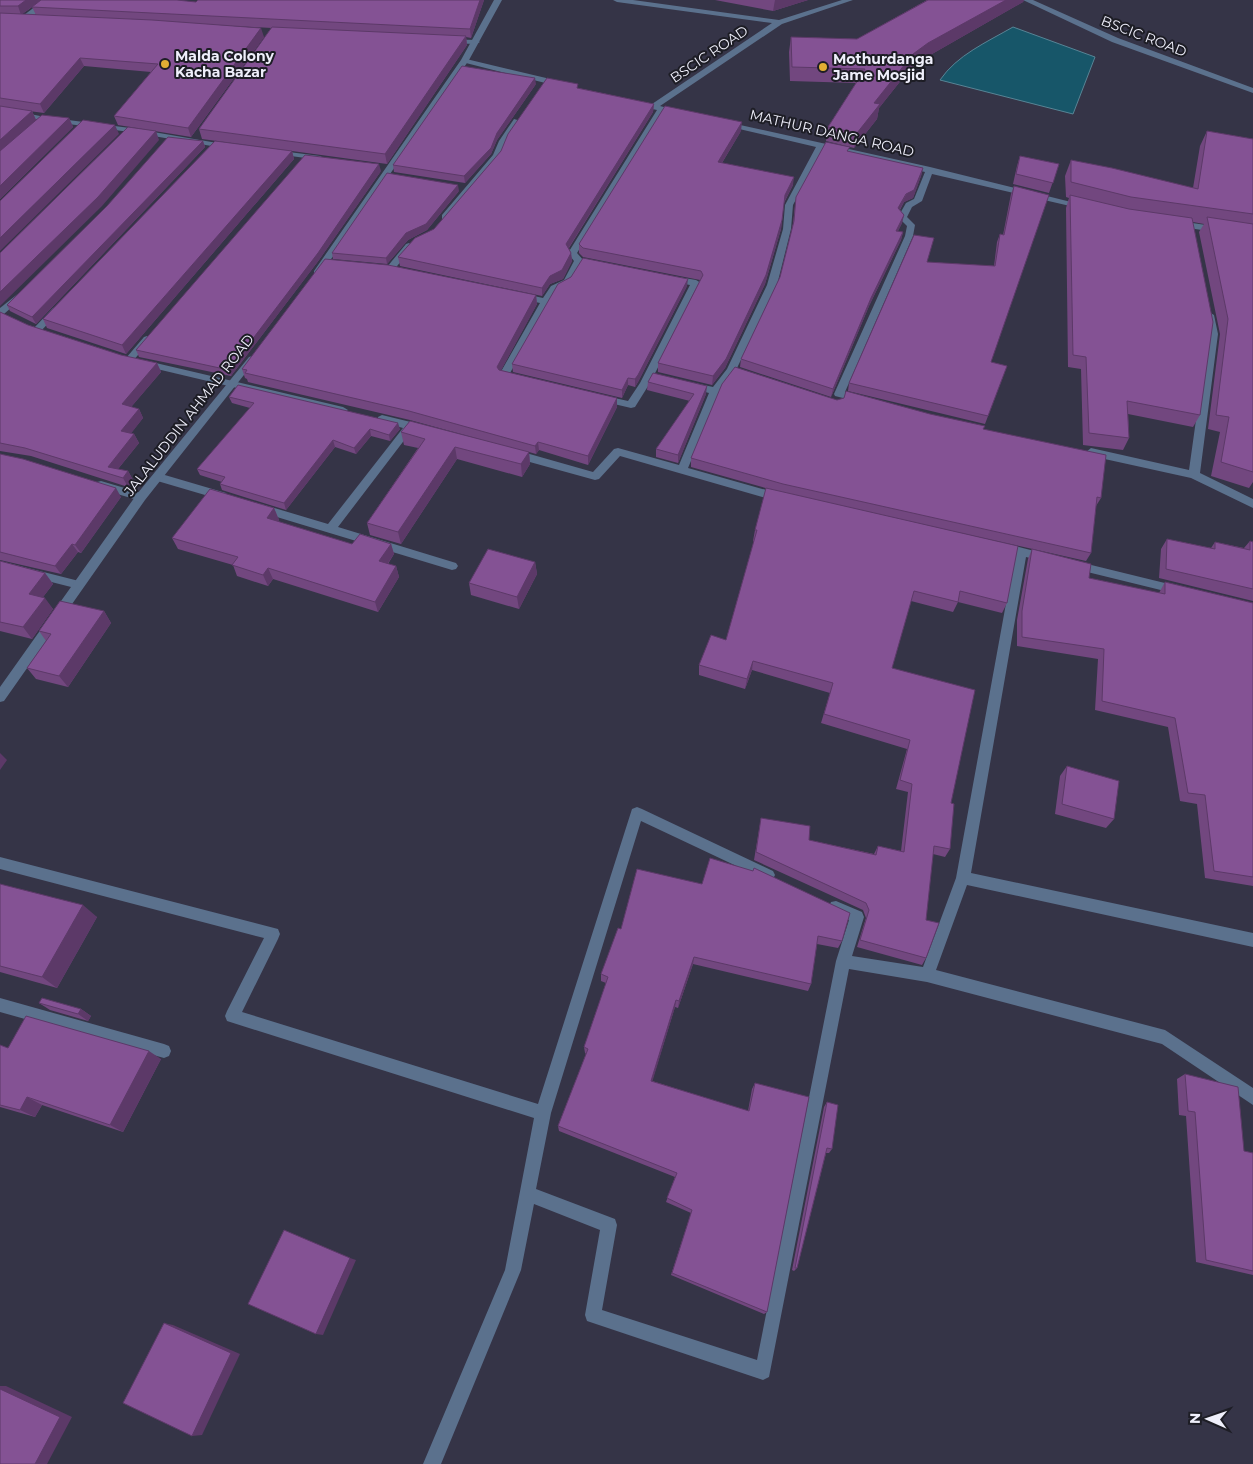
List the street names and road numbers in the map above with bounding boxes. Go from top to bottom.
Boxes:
street label: BSCIC ROAD [1099,11,1189,61]
street label: BSCIC ROAD [667,21,751,87]
street label: MATHUR DANGA ROAD [748,105,916,161]
street label: JALALUDDIN AHMAD ROAD [120,331,258,500]

